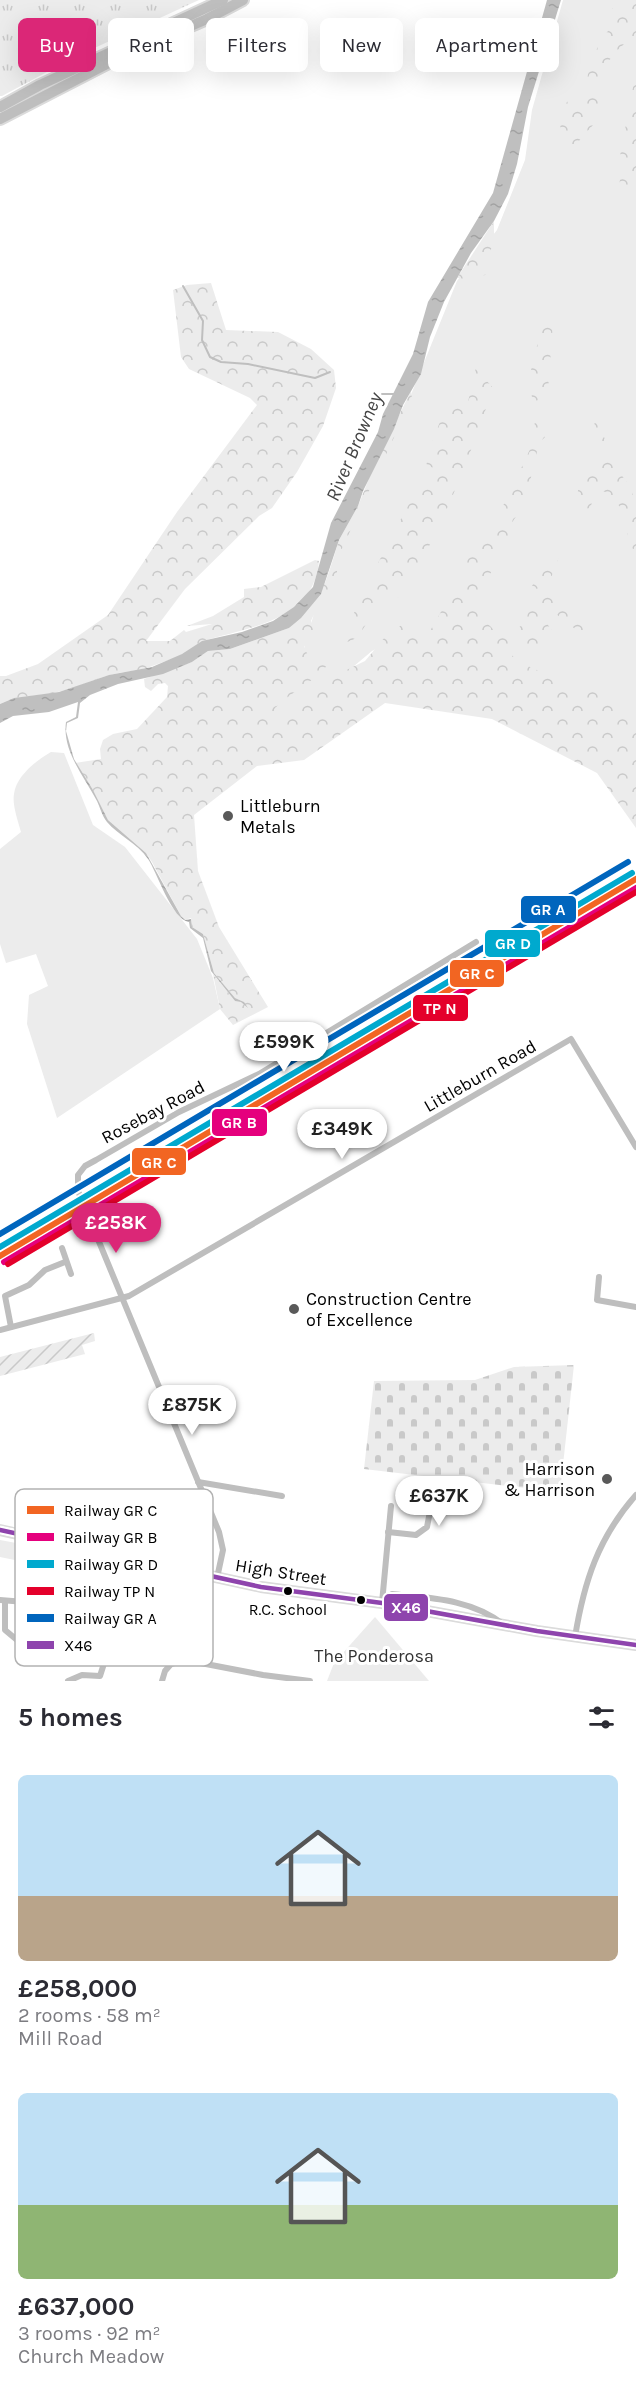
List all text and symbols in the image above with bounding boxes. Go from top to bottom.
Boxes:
chip: Buy [18,18,96,72]
chip: Rent [108,18,194,72]
chip: Filters [206,18,308,72]
chip: New [320,18,403,72]
chip: Apartment [415,18,559,72]
water label: River Browney [321,388,388,505]
place label: Littleburn Metals [240,795,321,838]
marker: Littleburn Metals [221,809,235,823]
line badge: GR A [520,895,577,924]
text: GR A [530,900,566,919]
line badge: GR D [484,929,541,958]
text: GR D [495,934,531,953]
line badge: GR C [449,959,505,988]
text: GR C [459,964,495,983]
line badge: TP N [412,994,469,1022]
text: TP N [423,999,457,1018]
pin: £599K [242,1022,326,1073]
text: £599K [253,1030,315,1053]
street label: Littleburn Road [420,1035,540,1117]
street label: Rosebay Road [97,1075,209,1149]
line badge: GR B [211,1108,268,1137]
pin: £349K [300,1109,384,1160]
text: GR B [221,1113,257,1132]
text: £349K [311,1117,373,1140]
line badge: GR C [131,1147,187,1176]
text: GR C [141,1153,177,1172]
pin: £258K [74,1203,158,1254]
text: £258K [85,1211,147,1234]
place label: Construction Centre of Excellence [306,1288,471,1331]
marker: Construction Centre of Excellence [287,1302,301,1316]
pin: £875K [150,1385,234,1436]
text: £875K [162,1393,222,1416]
place label: Harrison & Harrison [504,1458,595,1501]
marker: Harrison & Harrison [600,1472,614,1486]
pin: £637K [397,1476,481,1527]
text: £637K [409,1484,469,1507]
legend [15,1489,213,1666]
text: Railway GR C [64,1501,157,1520]
text: Railway GR B [64,1528,157,1547]
street label: High Street [234,1554,328,1590]
text: Railway GR D [64,1555,158,1574]
text: Railway TP N [64,1582,155,1601]
marker: R.C. School [282,1585,294,1597]
line badge: X46 [383,1593,429,1622]
unlabelled marker [355,1594,367,1606]
text: X46 [391,1598,421,1617]
place label: R.C. School [249,1600,327,1619]
text: Railway GR A [64,1609,157,1628]
text: X46 [64,1636,92,1655]
park label: The Ponderosa [314,1645,434,1667]
icon: filters [585,1701,618,1734]
text: 5 homes [18,1702,123,1733]
icon: home [264,1814,372,1922]
text: £258,000 [18,1973,137,2004]
text: 2 rooms · 58 m² [18,2004,161,2027]
text: Mill Road [18,2027,103,2050]
icon: home [264,2132,372,2240]
text: £637,000 [18,2291,134,2322]
text: 3 rooms · 92 m² [18,2322,161,2345]
text: Church Meadow [18,2345,164,2368]

